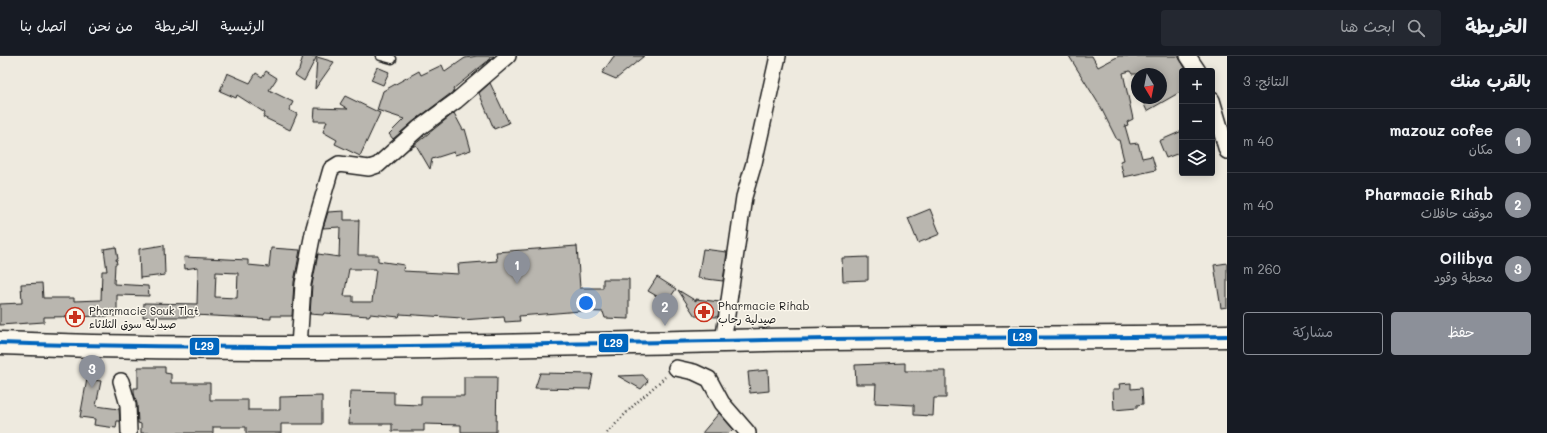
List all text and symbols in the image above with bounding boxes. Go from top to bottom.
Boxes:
search box [1161,10,1441,46]
text: الخريطة [1465,13,1527,38]
text: اتصل بنا [20,16,66,35]
text: من نحن [88,16,133,35]
text: الخريطة [155,16,199,35]
text: الرئيسية [221,16,264,35]
text: ابحث هنا [1340,16,1395,36]
icon: search [1405,17,1427,39]
north arrow [1131,68,1167,104]
map controls [1179,68,1215,176]
button: + [1179,68,1215,104]
text: بالقرب منك [1450,69,1531,91]
text: النتائج: 3 [1243,72,1289,89]
button: − [1179,104,1215,140]
text: mazouz cofee [1389,120,1493,140]
text: 40 m [1243,132,1273,149]
text: 1 [1515,132,1521,149]
button: layers [1179,140,1215,176]
text: مكان [1469,140,1493,157]
text: Pharmacie Rihab [1365,184,1493,204]
text: 40 m [1243,196,1273,213]
text: 2 [1514,196,1522,213]
text: موقف حافلات [1421,204,1493,221]
text: Oilibya [1440,248,1493,268]
pin: 1 [504,251,530,284]
text: 260 m [1243,260,1281,277]
text: 3 [1514,260,1522,277]
text: محطة وقود [1434,268,1493,285]
your location [576,293,596,313]
pin: 2 [652,293,678,326]
place label: Pharmacie Rihab صيدلية رحاب [718,298,810,327]
pharmacy icon: Pharmacie Rihab صيدلية رحاب [693,301,715,323]
place label: Pharmacie Souk Tlat صيدلية سوق الثلاثاء [89,303,199,332]
pharmacy icon: Pharmacie Souk Tlat صيدلية سوق الثلاثاء [64,306,86,328]
button: مشاركة [1243,312,1383,355]
button: حفظ [1391,312,1531,355]
line badge: L29 [1007,328,1038,347]
text: L29 [1012,329,1032,344]
line badge: L29 [598,333,629,353]
text: L29 [603,335,623,350]
line badge: L29 [189,337,220,356]
text: L29 [194,338,214,353]
pin: 3 [79,355,105,388]

